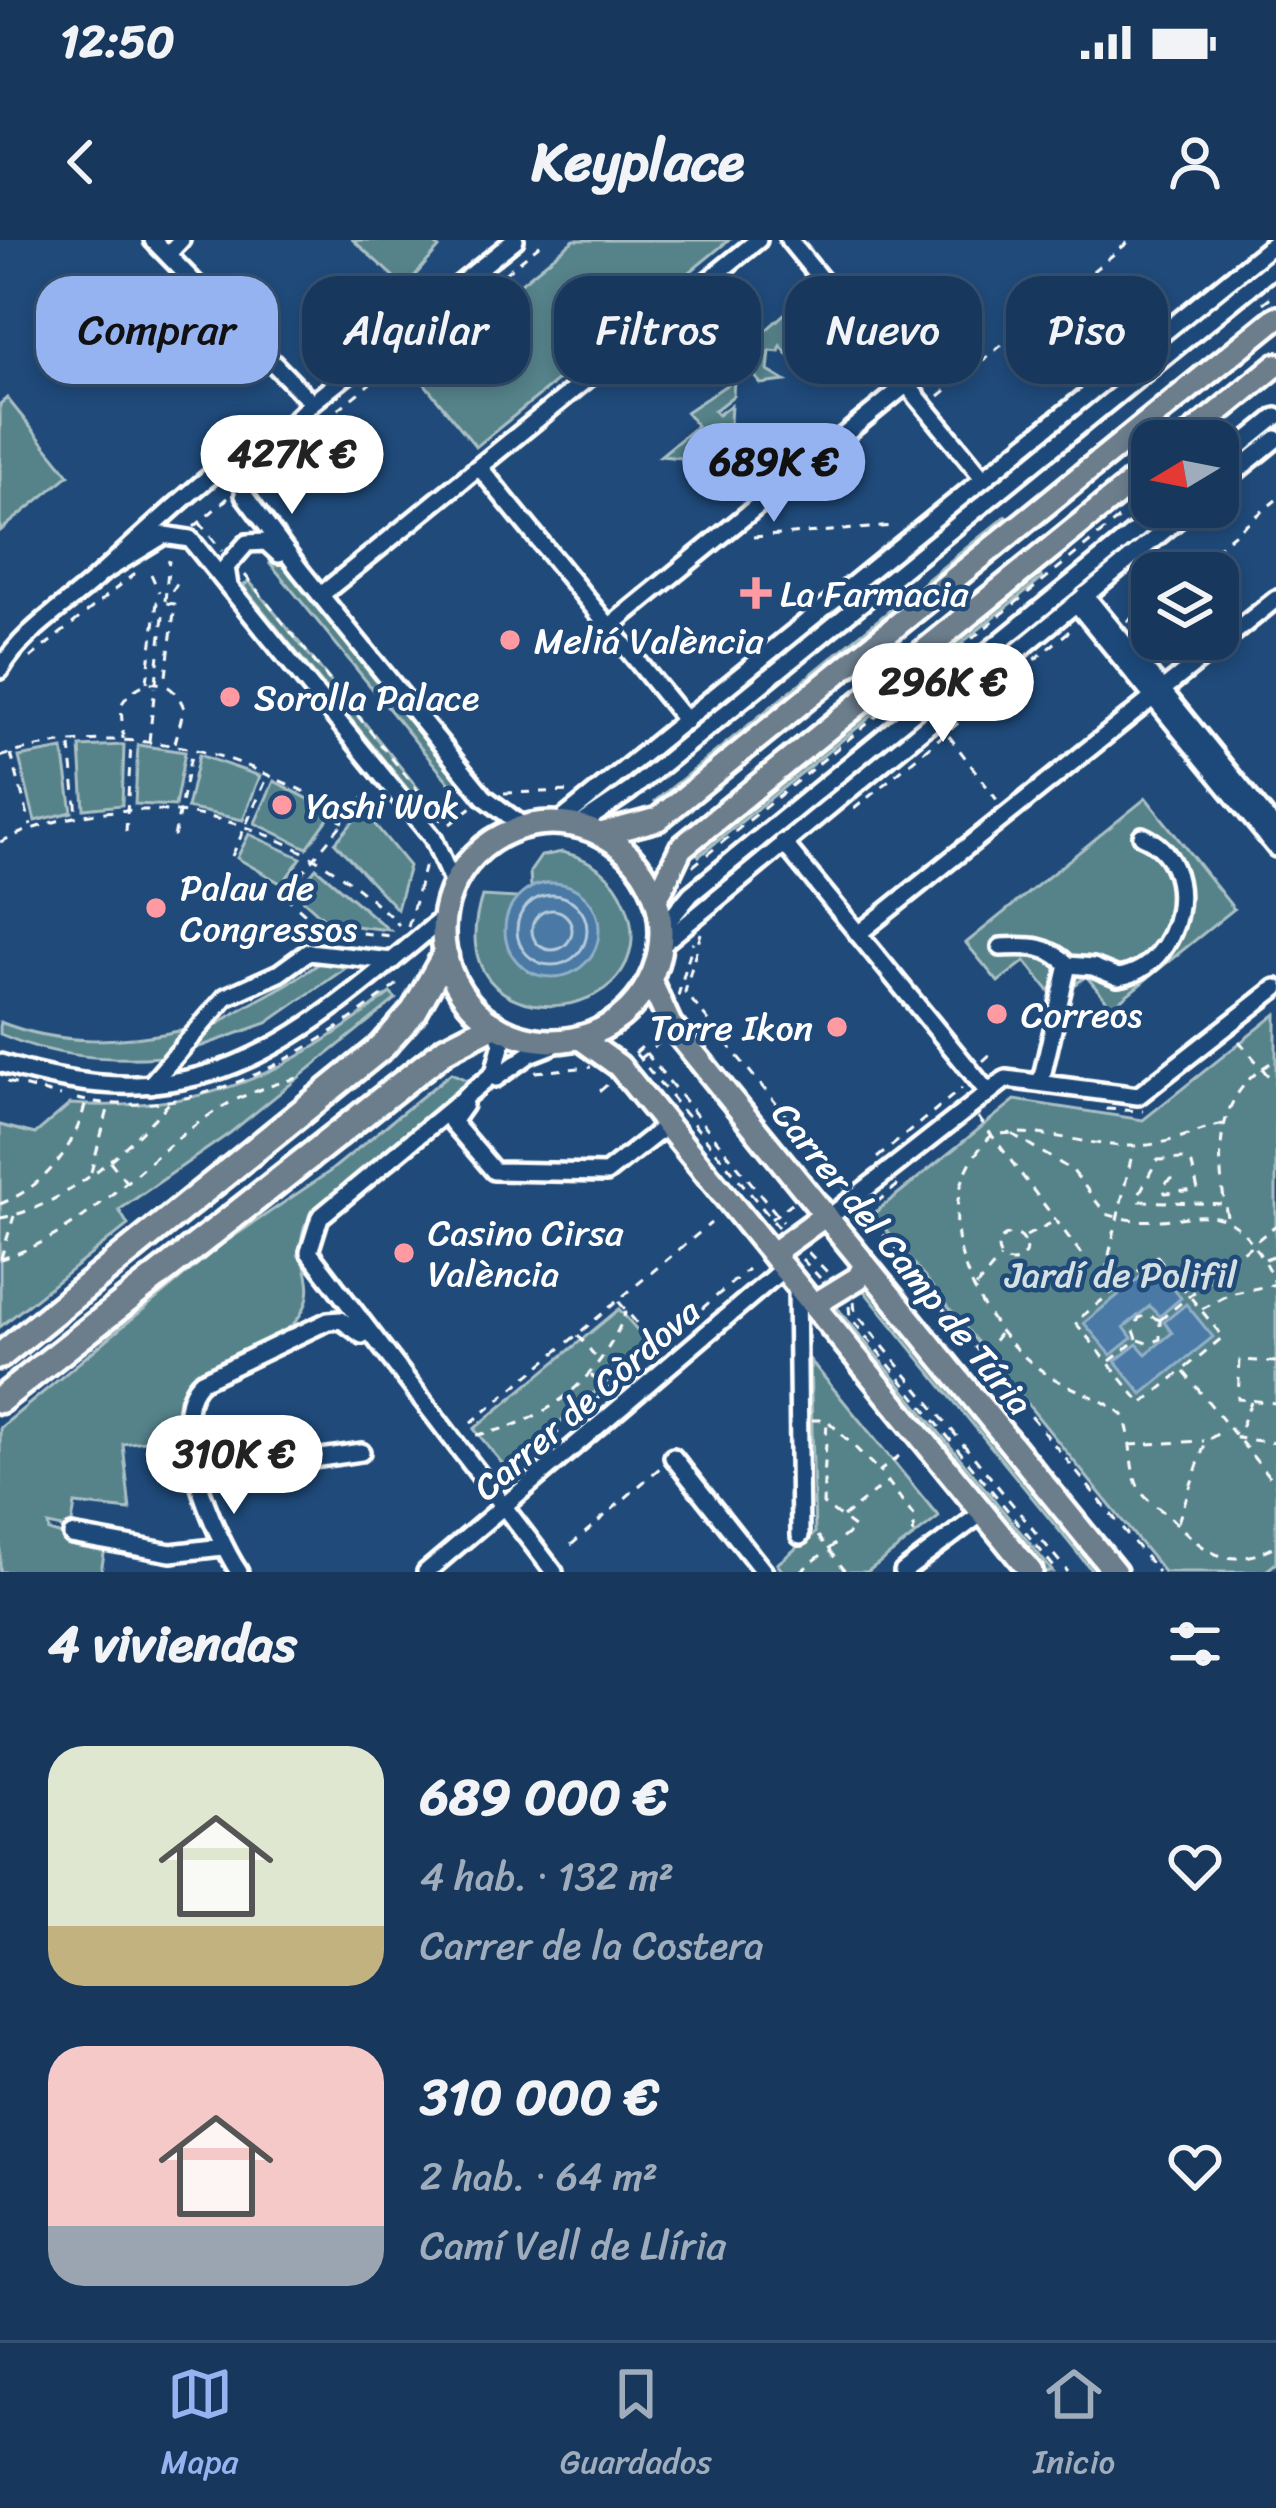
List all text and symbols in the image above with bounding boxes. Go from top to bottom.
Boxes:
text: 12:50 [60,2,175,82]
text: Keyplace [532,114,744,210]
icon: back [48,129,114,195]
icon: person [1162,129,1228,195]
chip: Comprar [36,276,278,384]
chip: Alquilar [302,276,530,384]
chip: Filtros [554,276,761,384]
chip: Nuevo [785,276,982,384]
chip: Piso [1006,276,1168,384]
pin: 427K € [194,415,390,517]
text: 427K € [228,419,356,488]
north arrow [1131,420,1239,528]
map controls [1131,420,1239,660]
pin: 689K € [676,423,872,525]
text: 689K € [709,427,839,496]
button: layers [1131,552,1239,660]
place label: La Farmacia [780,562,969,626]
marker: La Farmacia [743,580,769,606]
place label: Meliá València [534,609,764,673]
marker: Meliá València [497,627,523,653]
pin: 296K € [845,643,1041,745]
text: 296K € [879,647,1007,716]
place label: Sorolla Palace [254,666,479,730]
marker: Sorolla Palace [217,684,243,710]
place label: Yashi Wok [306,774,460,838]
marker: Yashi Wok [269,792,295,818]
place label: Palau de Congressos [180,856,358,961]
marker: Palau de Congressos [143,895,169,921]
place label: Correos [1021,983,1143,1047]
place label: Torre Ikon [650,996,813,1060]
marker: Correos [984,1001,1010,1027]
marker: Torre Ikon [824,1014,850,1040]
street label: Carrer del Camp de Túria [754,1087,1050,1431]
place label: Casino Cirsa València [428,1201,624,1306]
marker: Casino Cirsa València [391,1240,417,1266]
park label: Jardí de Polifil [1003,1243,1238,1307]
street label: Carrer de Còrdova [458,1281,716,1518]
pin: 310K € [136,1415,332,1517]
text: 310K € [173,1419,295,1488]
text: 4 viviendas [48,1599,297,1689]
icon: filters [1162,1611,1228,1677]
text: 689 000 € [420,1752,668,1842]
icon: home [144,1794,288,1938]
icon: heart [1162,1833,1228,1899]
text: 4 hab. · 132 m² [420,1842,674,1911]
text: Carrer de la Costera [420,1911,764,1980]
text: 310 000 € [420,2052,659,2142]
icon: home [144,2094,288,2238]
icon: heart [1162,2133,1228,2199]
text: 2 hab. · 64 m² [420,2142,658,2211]
text: Camí Vell de Llíria [420,2211,726,2280]
tab: Mapa [161,2361,238,2491]
tab: Guardados [560,2361,712,2491]
tab: Inicio [1033,2361,1115,2491]

